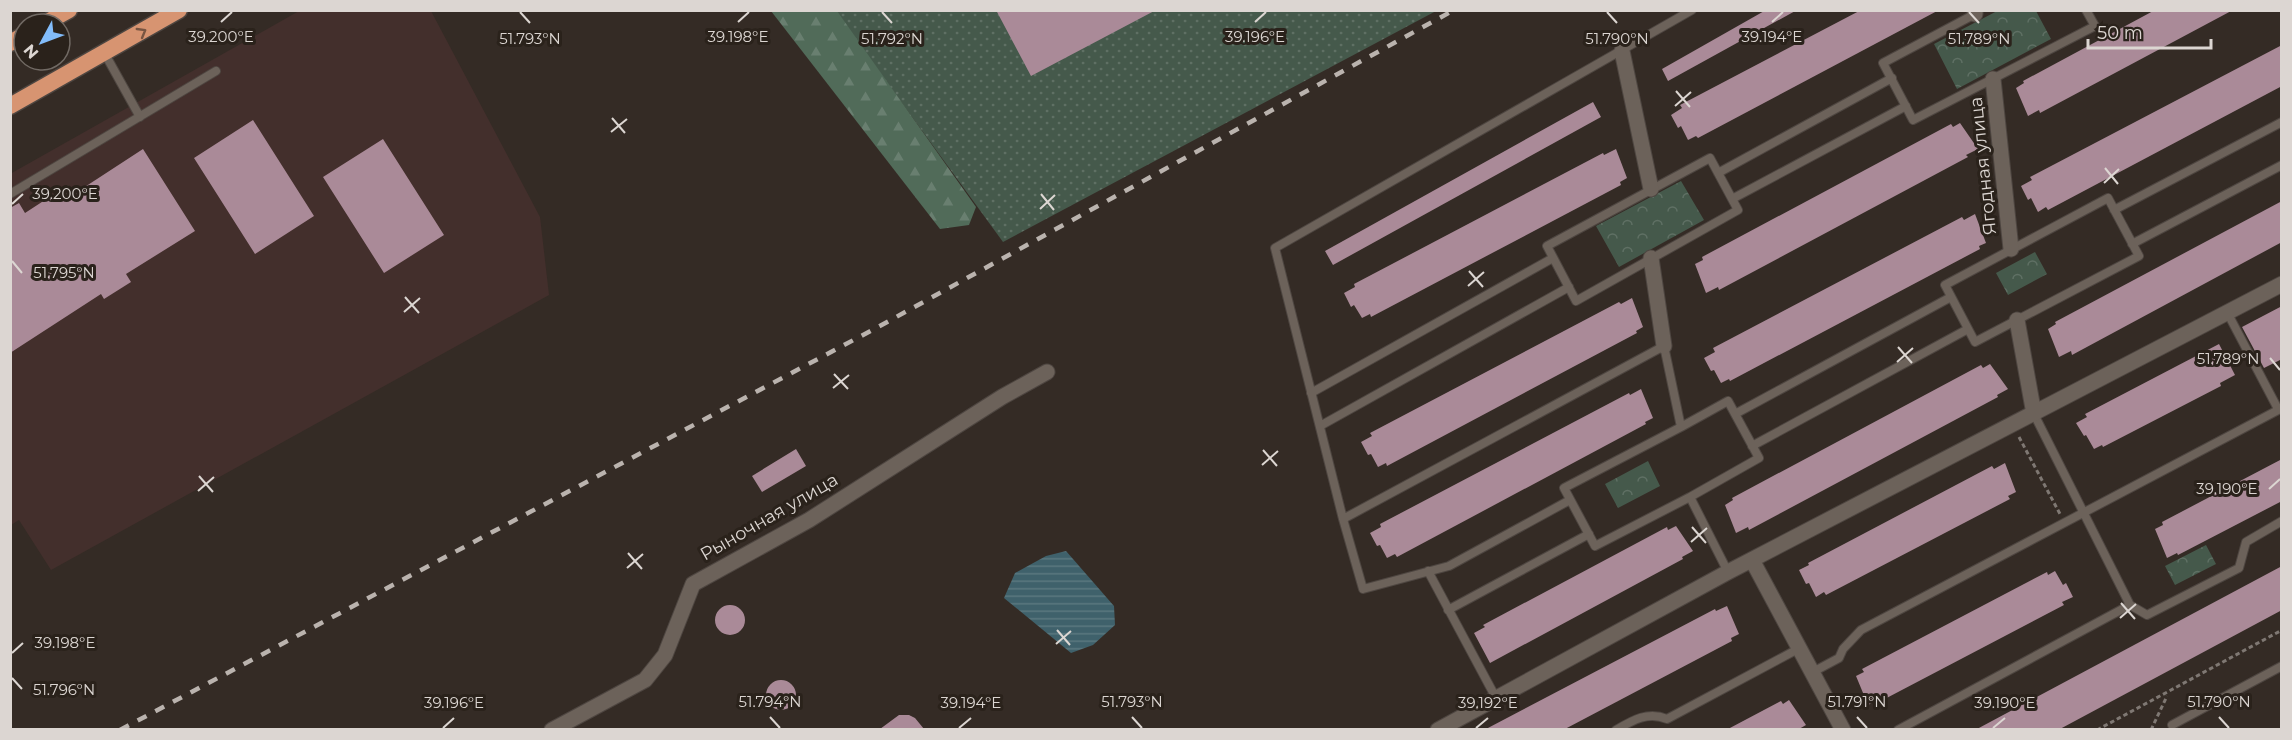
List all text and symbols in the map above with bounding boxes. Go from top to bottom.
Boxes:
north arrow [12,12,72,72]
scale bar [2088,12,2211,50]
text: 50 m [2097,22,2143,44]
text: 39.200°E [188,27,254,46]
text: 39.198°E [708,27,768,46]
text: 39.196°E [1225,27,1285,46]
text: 39.194°E [1742,27,1802,46]
one-way arrow [136,28,146,39]
text: 51.793°N [499,29,561,48]
text: 51.792°N [861,29,923,48]
text: 51.790°N [1585,29,1649,48]
text: 51.789°N [1948,29,2010,48]
text: N [20,40,42,63]
street label: Ягодная улица [1965,96,2001,236]
text: 39.200°E [32,184,98,203]
text: 51.795°N [33,263,95,282]
text: 51.789°N [2197,349,2259,368]
street label: Рыночная улица [696,469,842,565]
text: 39.190°E [2196,479,2258,498]
text: 39.198°E [35,633,95,652]
text: 51.796°N [33,680,95,699]
text: 51.794°N [739,692,801,711]
text: 51.793°N [1101,692,1163,711]
text: 51.791°N [1828,692,1886,711]
text: 51.790°N [2187,692,2251,711]
text: 39.196°E [424,693,484,712]
text: 39.194°E [941,693,1001,712]
text: 39.192°E [1458,693,1518,712]
text: 39.190°E [1974,693,2036,712]

